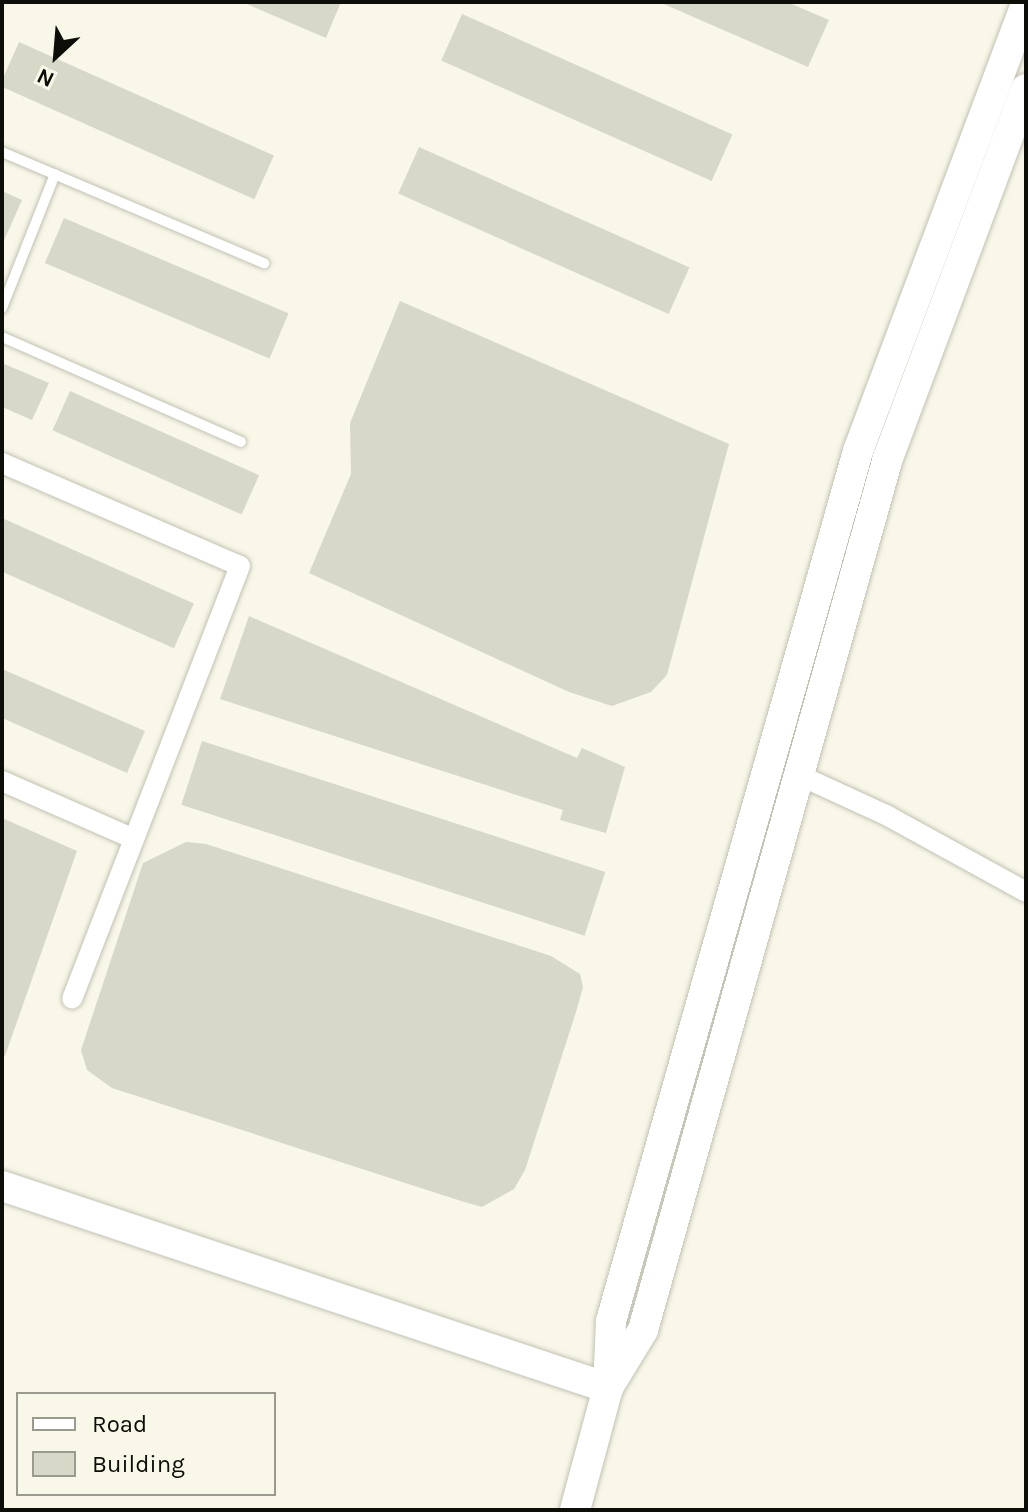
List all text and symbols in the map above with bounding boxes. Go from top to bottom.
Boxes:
north arrow [16,16,96,96]
text: N [33,62,58,93]
legend [16,1392,276,1496]
text: Road [92,1410,147,1438]
text: Building [92,1450,185,1478]

